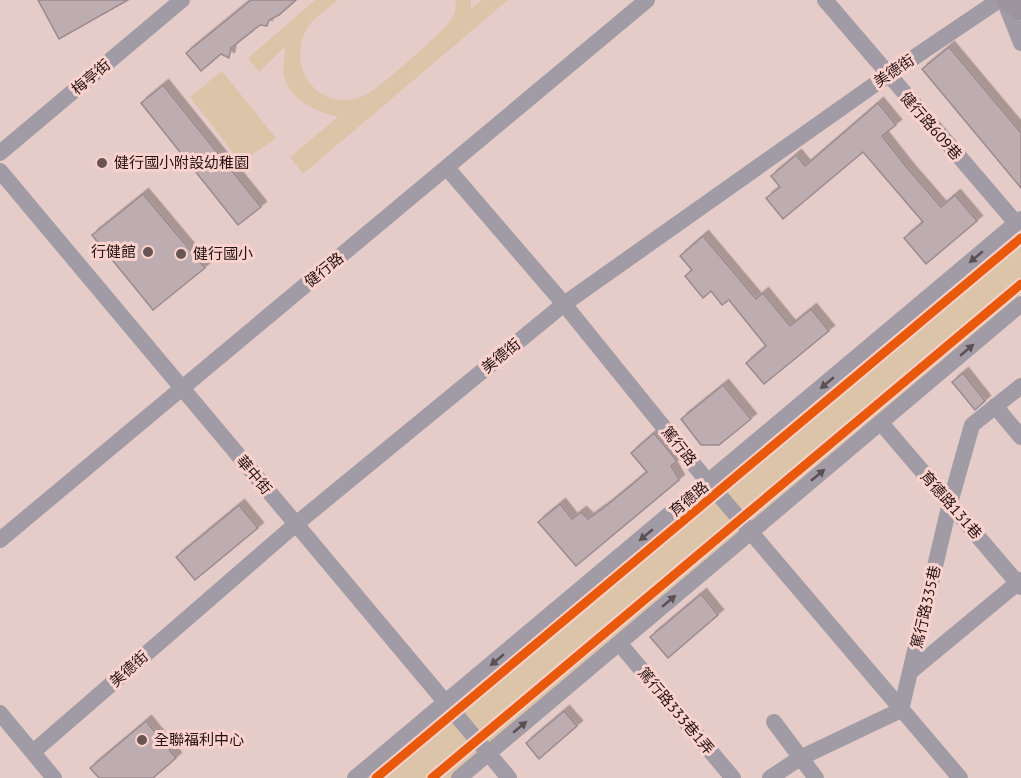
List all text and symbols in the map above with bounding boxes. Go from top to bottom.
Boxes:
street label: 美德街 [870,50,918,91]
street label: 梅亭街 [67,55,114,98]
street label: 健行路609巷 [896,88,966,164]
place label: 健行國小附設幼稚園 [114,153,249,172]
marker: 健行國小附設幼稚園 [95,156,109,170]
place label: 行健館 [91,242,136,261]
place label: 健行國小 [193,244,253,263]
marker: 行健館 [141,245,155,259]
marker: 健行國小 [174,247,188,261]
street label: 健行路 [300,248,347,291]
one-way arrow [968,250,984,263]
street label: 美德街 [477,334,524,377]
one-way arrow [959,344,974,357]
one-way arrow [819,376,835,389]
street label: 篤行路 [658,422,701,469]
street label: 華中街 [233,451,276,498]
street label: 育德路131巷 [916,467,986,543]
one-way arrow [810,469,826,482]
street label: 育德路 [665,477,712,520]
one-way arrow [639,528,654,541]
street label: 篤行路335巷 [907,564,944,650]
one-way arrow [661,595,676,608]
street label: 美德街 [106,647,152,691]
one-way arrow [489,654,505,667]
street label: 篤行路333巷1弄 [634,663,718,758]
one-way arrow [512,721,527,734]
place label: 全聯福利中心 [154,730,244,749]
marker: 全聯福利中心 [135,733,149,747]

